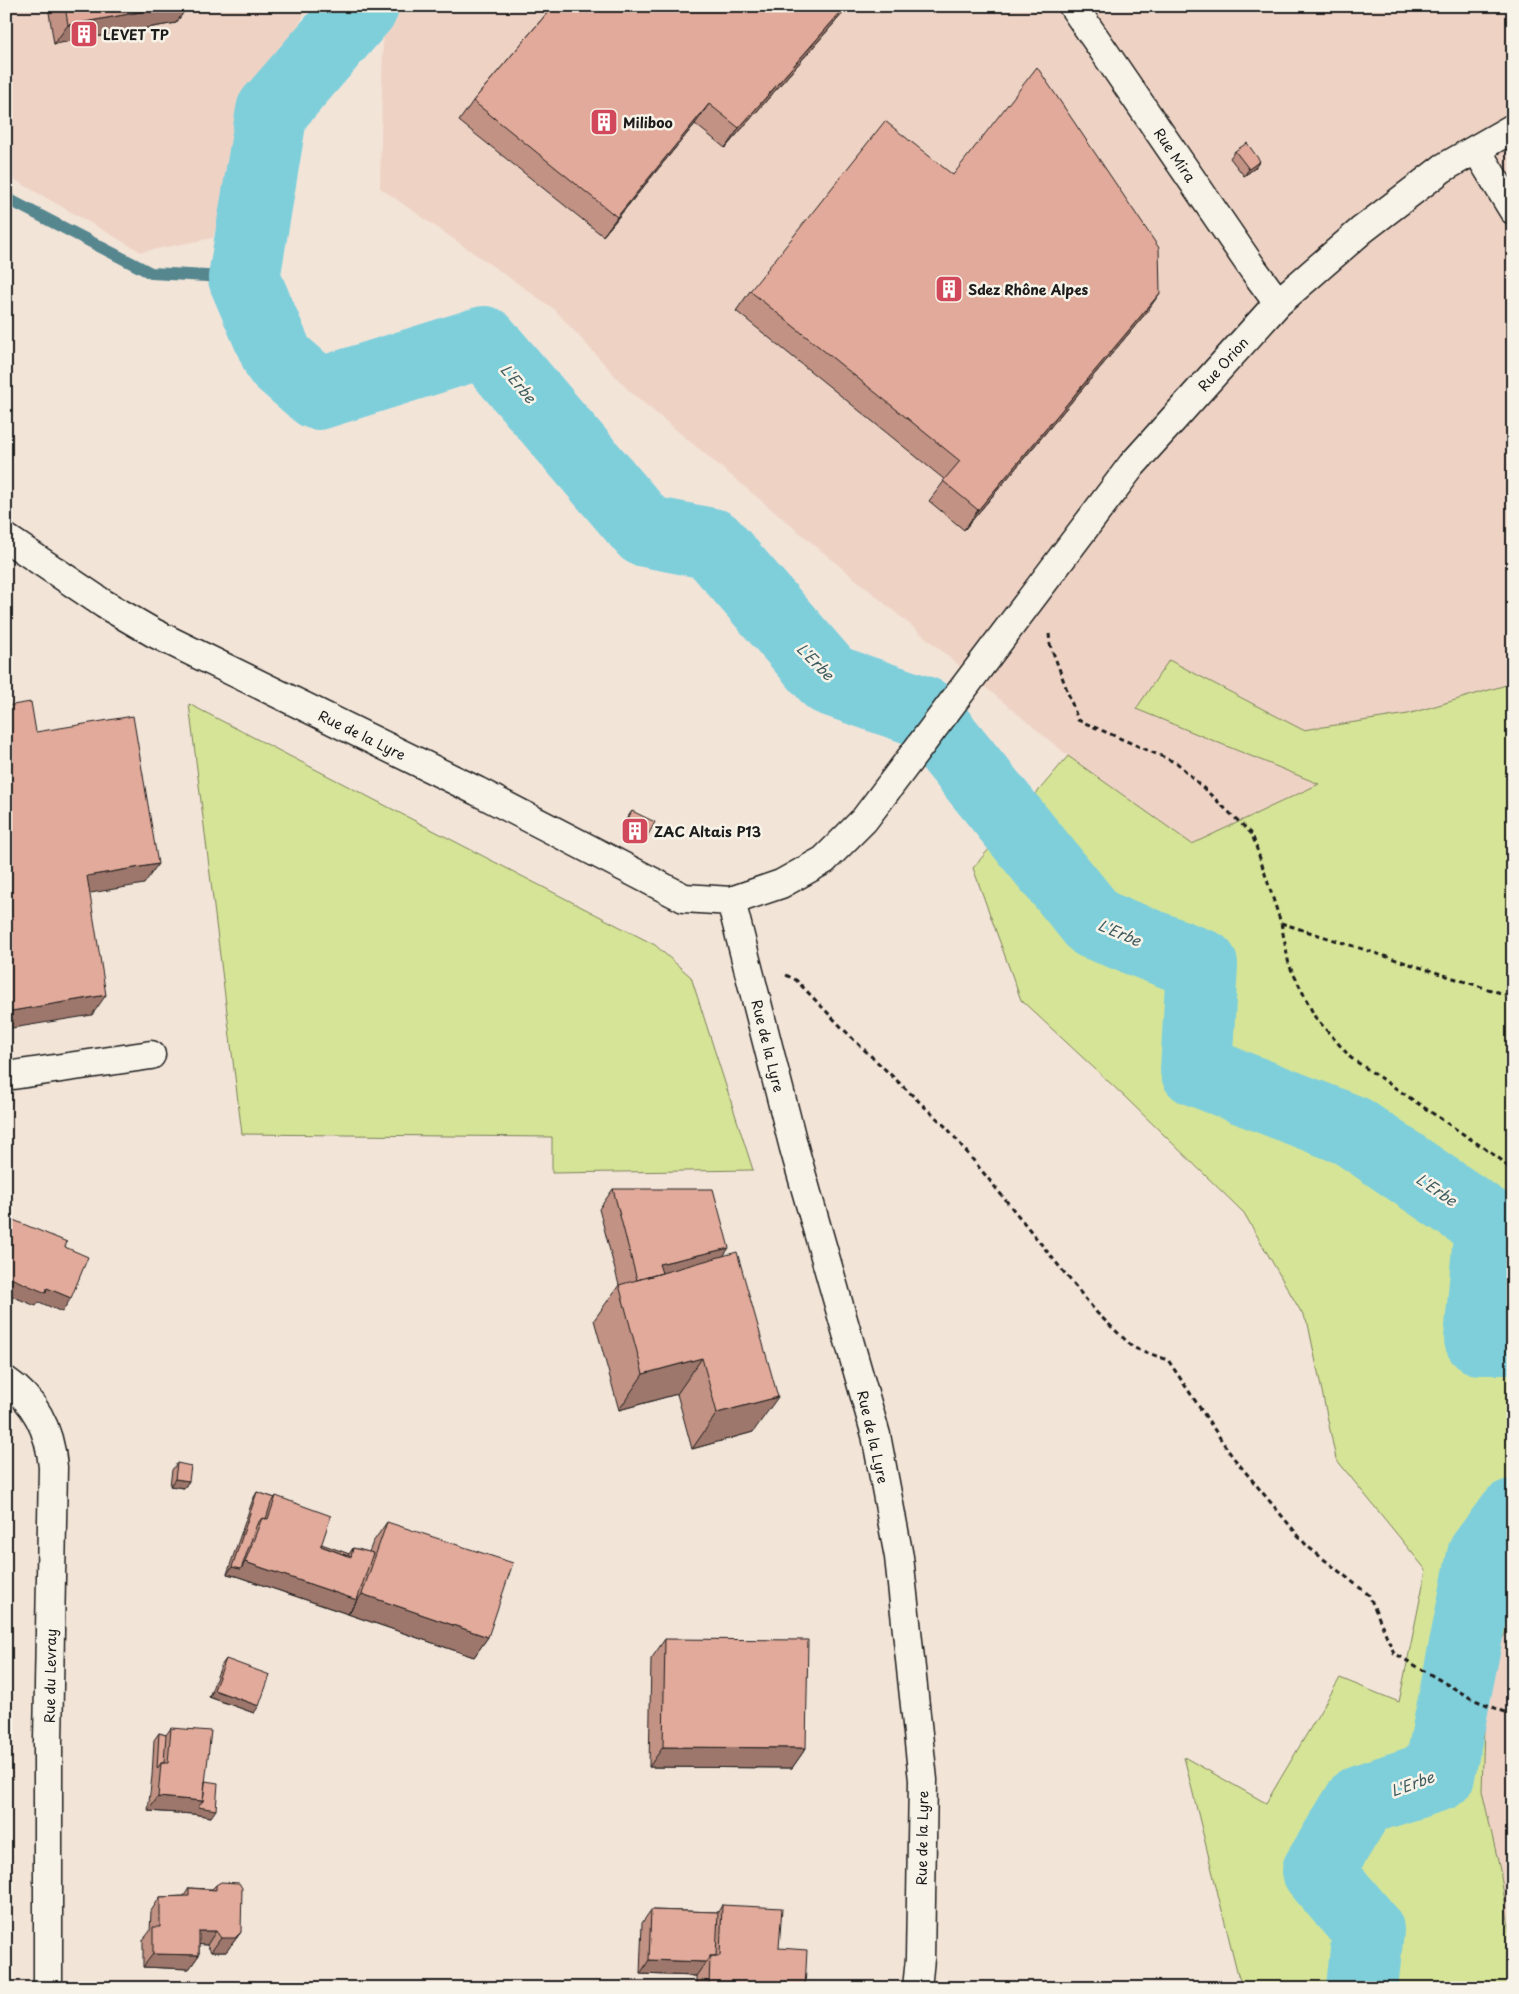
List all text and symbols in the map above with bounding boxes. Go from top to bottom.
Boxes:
building icon: LEVET TP [69,19,99,49]
place label: LEVET TP [103,24,169,45]
building icon: Miliboo [589,107,619,137]
place label: Miliboo [623,112,673,133]
street label: Rue Mira [1149,124,1201,186]
building icon: Sdez Rhône Alpes [934,274,964,304]
place label: Sdez Rhône Alpes [968,279,1088,300]
street label: Rue Orion [1193,332,1253,396]
water label: L'Erbe [496,358,543,408]
water label: L'Erbe [792,637,840,685]
street label: Rue de la Lyre [315,705,409,765]
building icon: ZAC Altais P13 [620,816,650,846]
place label: ZAC Altais P13 [654,821,761,842]
water label: L'Erbe [1095,913,1146,952]
street label: Rue de la Lyre [746,997,790,1095]
water label: L'Erbe [1412,1167,1462,1211]
street label: Rue de la Lyre [852,1388,894,1486]
street label: Rue du Levray [39,1629,61,1723]
water label: L'Erbe [1387,1764,1438,1801]
street label: Rue de la Lyre [911,1790,933,1886]

